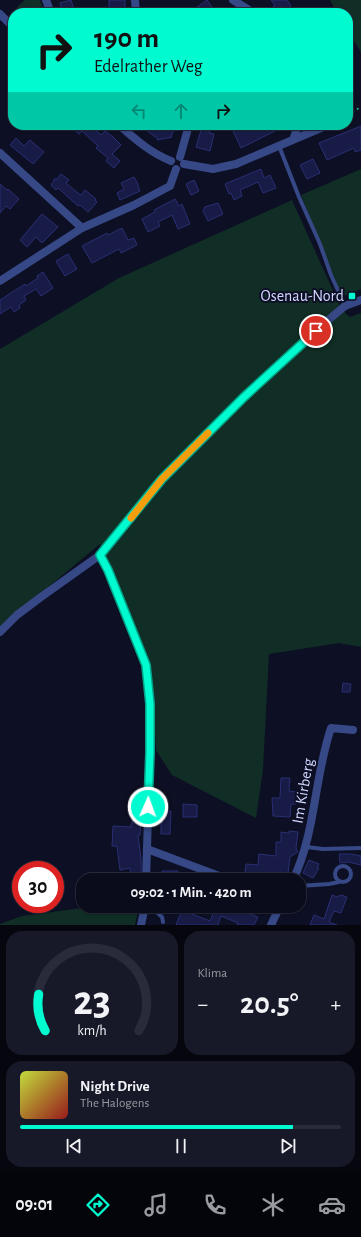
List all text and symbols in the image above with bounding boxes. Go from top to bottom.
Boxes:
icon: right [28,24,80,76]
text: 190 m [94,25,159,53]
text: Edelrather Weg [94,58,203,76]
icon: left [128,100,150,122]
icon: ahead [170,100,192,122]
icon: right [212,100,234,122]
place label: Osenau-Nord [261,288,344,304]
marker: Osenau-Nord [347,291,357,301]
pin [299,314,333,348]
icon: arrive [305,320,327,342]
street label: Im Kirberg [289,757,317,825]
position arrow [127,786,169,828]
speed limit sign: 30 [12,861,64,913]
text: 09:02 · 1 Min. · 420 m [130,885,252,900]
text: Klima [198,967,227,980]
text: 23 [73,981,111,1022]
text: 20.5° [240,989,298,1019]
text: − [198,993,208,1015]
text: + [330,993,341,1015]
text: km/h [77,1024,106,1038]
text: Night Drive [80,1079,150,1094]
text: The Halogens [80,1097,149,1110]
icon: previous [63,1135,85,1157]
icon: pause [170,1135,192,1157]
icon: next [277,1135,299,1157]
icon: directions [84,1191,112,1219]
icon: music [142,1191,170,1219]
icon: phone [201,1191,229,1219]
icon: climate [259,1191,287,1219]
icon: car [318,1191,346,1219]
text: 09:01 [15,1196,53,1214]

